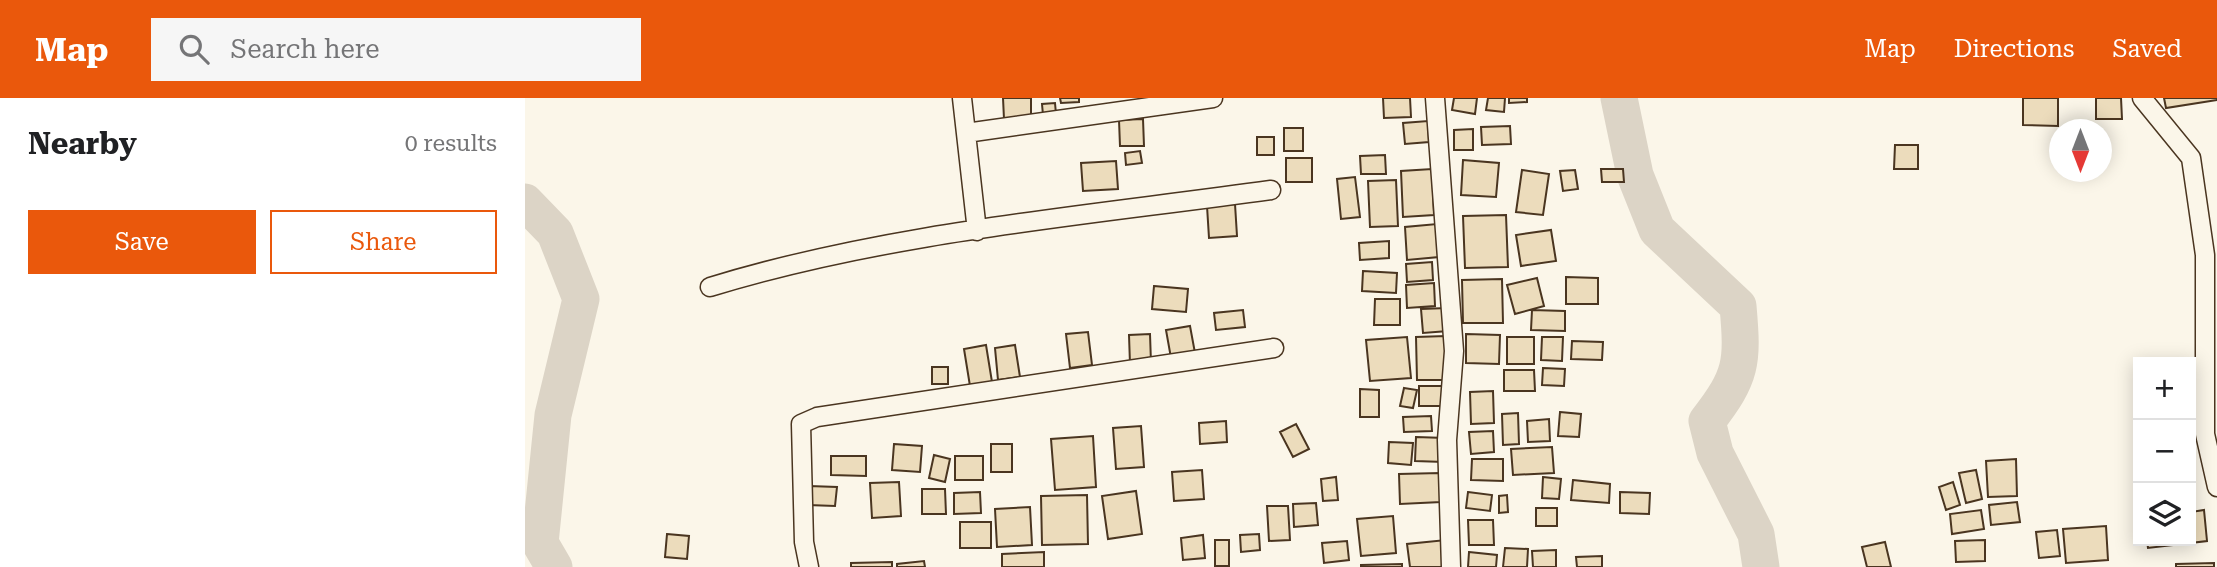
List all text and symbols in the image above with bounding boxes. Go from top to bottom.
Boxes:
search box [151,18,641,81]
text: Map [35,30,109,69]
icon: search [175,30,213,68]
text: Search here [231,34,380,64]
text: Map [1864,35,1916,63]
text: Directions [1954,35,2074,63]
text: Saved [2112,35,2182,63]
north arrow [2049,119,2112,182]
text: Nearby [28,126,137,161]
text: 0 results [405,130,497,157]
button: Save [28,210,256,274]
button: Share [270,210,497,274]
map controls [2133,357,2196,546]
button: + [2133,357,2196,420]
button: − [2133,420,2196,483]
button: layers [2133,483,2196,546]

